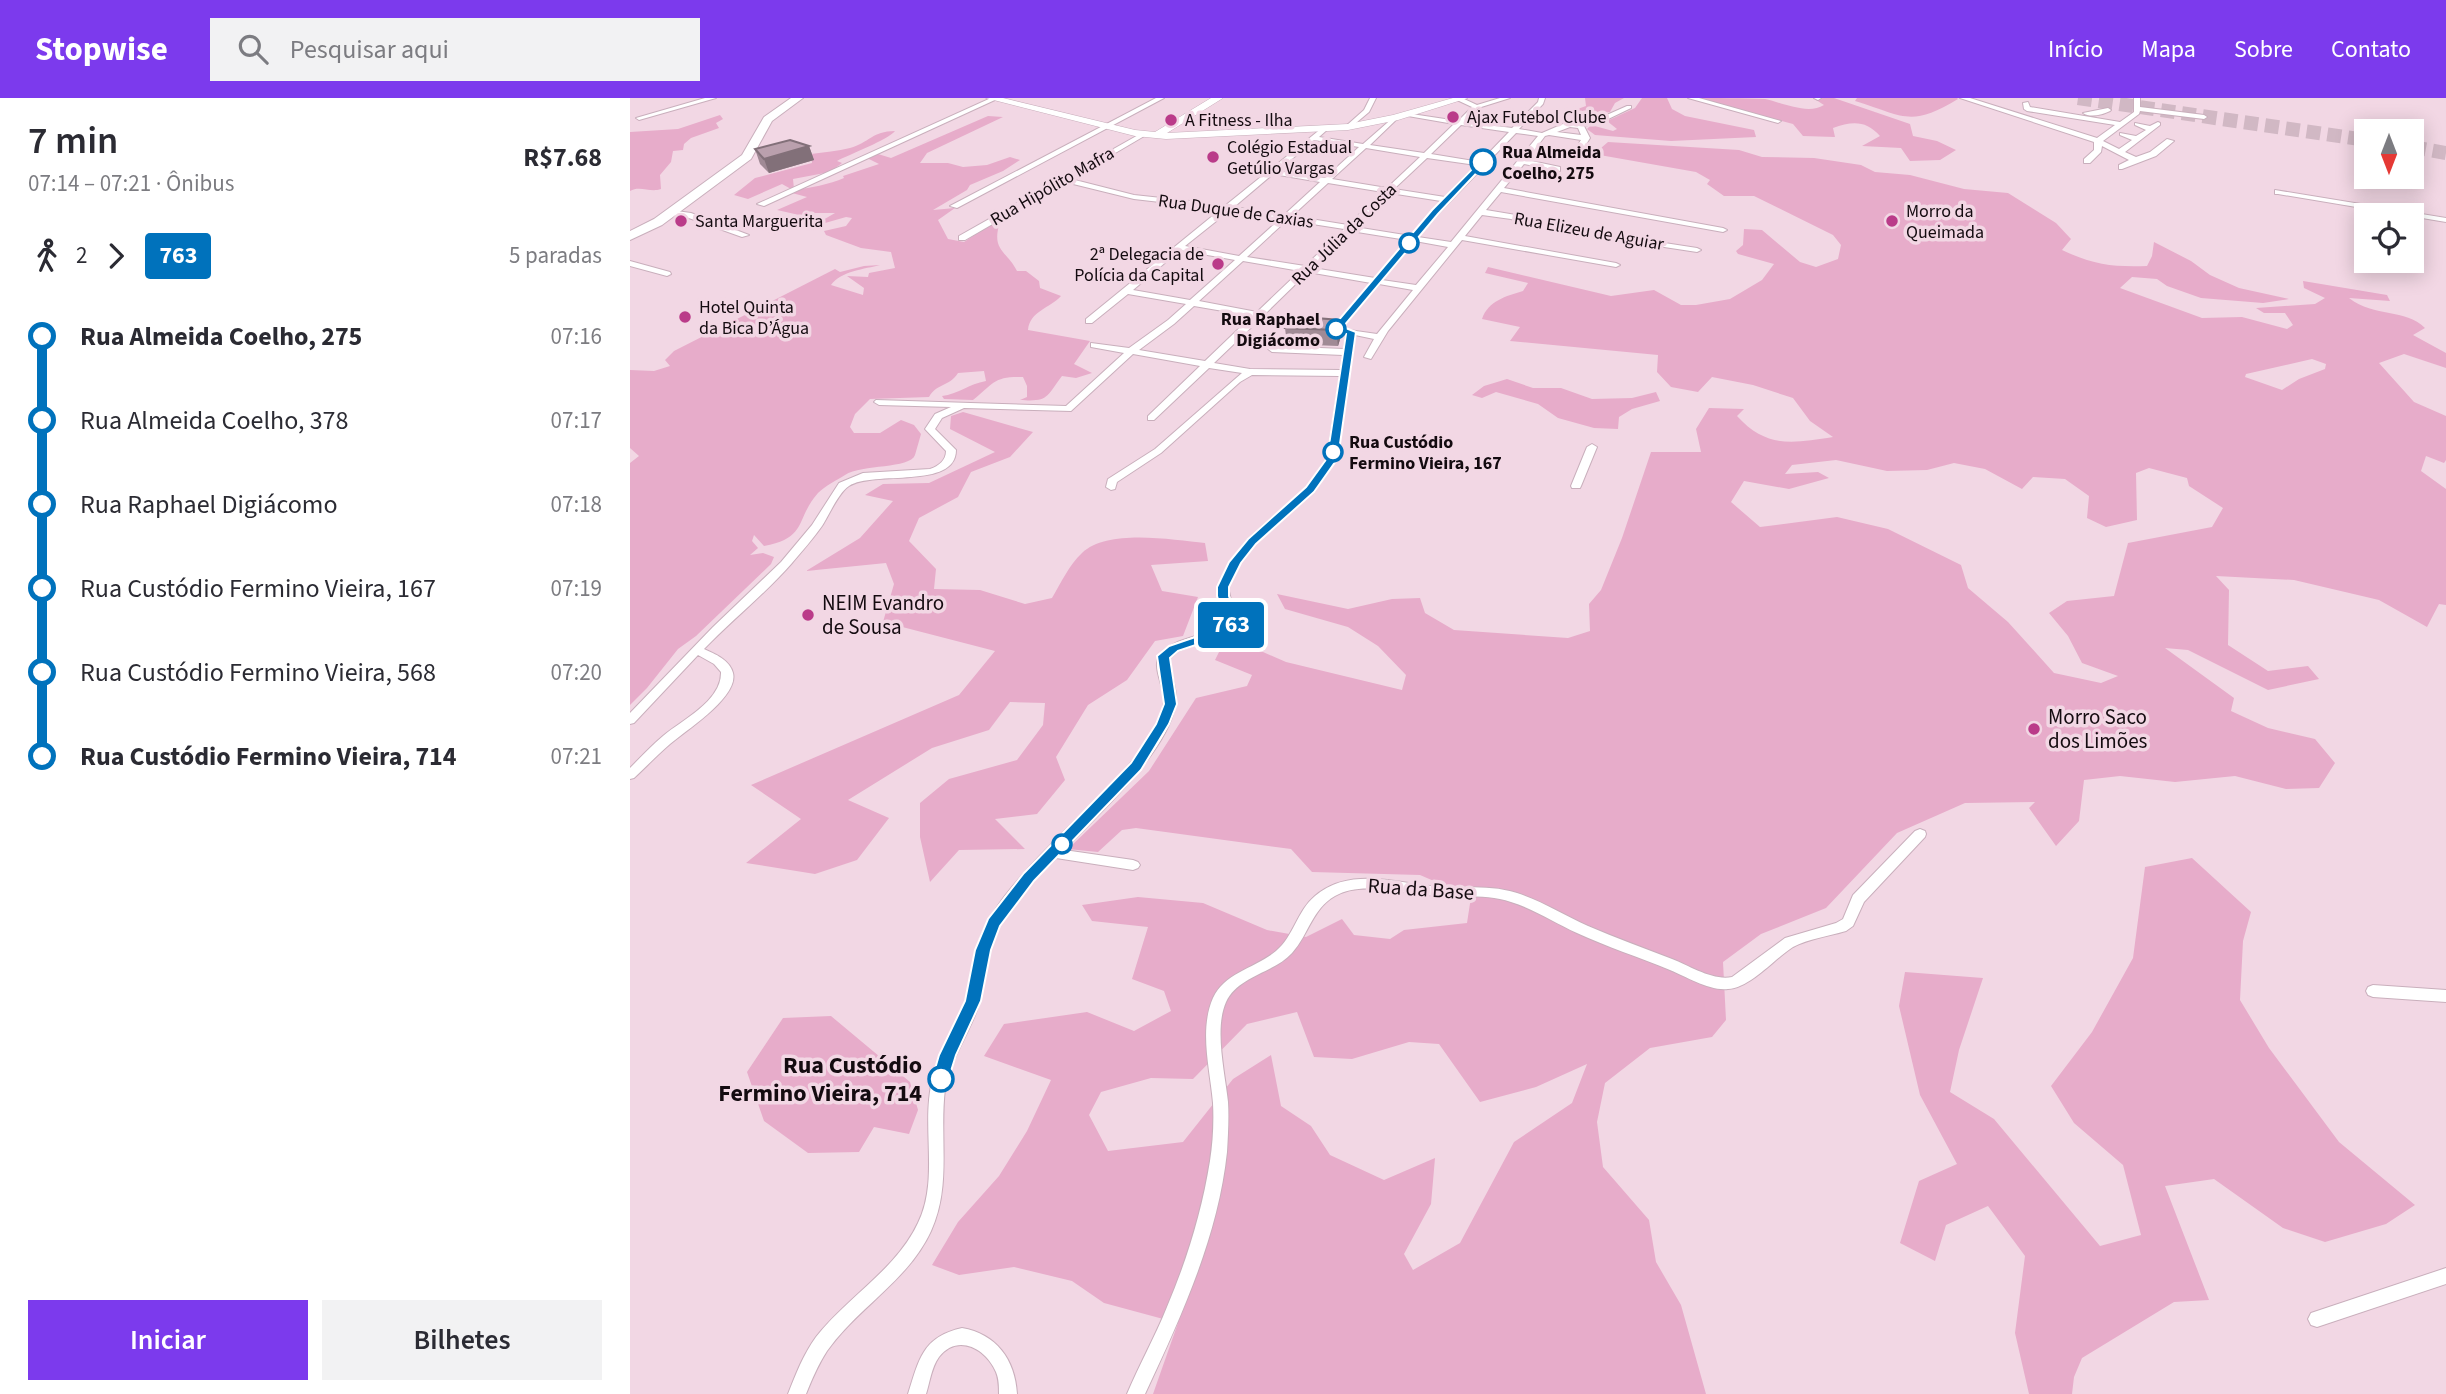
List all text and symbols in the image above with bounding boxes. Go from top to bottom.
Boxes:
search box [210,18,700,81]
text: Stopwise [35,26,168,73]
icon: search [234,30,272,68]
text: Pesquisar aqui [290,31,449,68]
text: Início [2048,32,2103,67]
text: Mapa [2141,32,2196,67]
text: Sobre [2234,32,2293,67]
text: Contato [2331,32,2411,67]
place label: Ajax Futebol Clube [1467,105,1607,130]
place label: A Fitness - Ilha [1185,108,1293,133]
marker: Ajax Futebol Clube [1445,109,1461,125]
marker: A Fitness - Ilha [1163,112,1179,128]
text: 7 min [28,114,118,168]
north arrow [2354,119,2424,189]
map controls [2354,119,2424,273]
place label: Colégio Estadual Getúlio Vargas [1227,135,1352,181]
text: R$7.68 [523,139,602,176]
place label: Rua Almeida Coelho, 275 [1502,140,1601,186]
street label: Rua Hipólito Mafra [986,141,1119,232]
marker: Colégio Estadual Getúlio Vargas [1205,149,1221,165]
marker: Rua Almeida Coelho, 275 [1470,149,1496,175]
text: 07:14 – 07:21 · Ônibus [28,167,234,200]
street label: Rua Júlia da Costa [1286,178,1402,291]
street label: Rua Duque de Caxias [1157,188,1315,235]
place label: Morro da Queimada [1906,199,1984,245]
button: locate [2354,203,2424,273]
street label: Rua Elizeu de Aguiar [1512,206,1667,257]
place label: Santa Marguerita [695,209,823,234]
marker: Santa Marguerita [673,213,689,229]
marker: Morro da Queimada [1884,213,1900,229]
unlabelled marker [1399,233,1419,253]
icon: walk [28,237,66,275]
icon: forward [97,237,135,275]
text: 763 [159,238,197,273]
text: 2 [76,239,87,272]
text: 5 paradas [509,239,602,272]
place label: 2ª Delegacia de Polícia da Capital [1074,242,1204,288]
marker: 2ª Delegacia de Polícia da Capital [1210,256,1226,272]
place label: Hotel Quinta da Bica D’Água [699,295,809,341]
place label: Rua Raphael Digiácomo [1221,307,1320,353]
marker: Hotel Quinta da Bica D’Água [677,309,693,325]
text: Rua Almeida Coelho, 275 [80,318,362,355]
marker: Rua Raphael Digiácomo [1326,319,1346,339]
text: 07:16 [551,320,602,353]
text: Rua Almeida Coelho, 378 [80,402,348,439]
text: 07:17 [551,404,602,437]
place label: Rua Custódio Fermino Vieira, 167 [1349,430,1502,476]
marker: Rua Custódio Fermino Vieira, 167 [1323,442,1343,462]
text: Rua Raphael Digiácomo [80,486,337,523]
text: 07:18 [551,488,602,521]
text: Rua Custódio Fermino Vieira, 167 [80,570,436,607]
text: 07:19 [551,572,602,605]
place label: NEIM Evandro de Sousa [822,588,944,642]
line badge: 763 [1191,602,1271,648]
marker: NEIM Evandro de Sousa [800,607,816,623]
text: 763 [1212,607,1250,642]
text: Rua Custódio Fermino Vieira, 568 [80,654,436,691]
text: 07:20 [551,656,602,689]
place label: Morro Saco dos Limões [2048,702,2148,756]
marker: Morro Saco dos Limões [2026,721,2042,737]
text: Rua Custódio Fermino Vieira, 714 [80,738,457,775]
text: 07:21 [551,740,602,773]
unlabelled marker [1052,834,1072,854]
street label: Rua da Base [1367,870,1475,908]
place label: Rua Custódio Fermino Vieira, 714 [718,1048,922,1111]
marker: Rua Custódio Fermino Vieira, 714 [928,1066,954,1092]
button: Iniciar [28,1300,308,1380]
button: Bilhetes [322,1300,602,1380]

